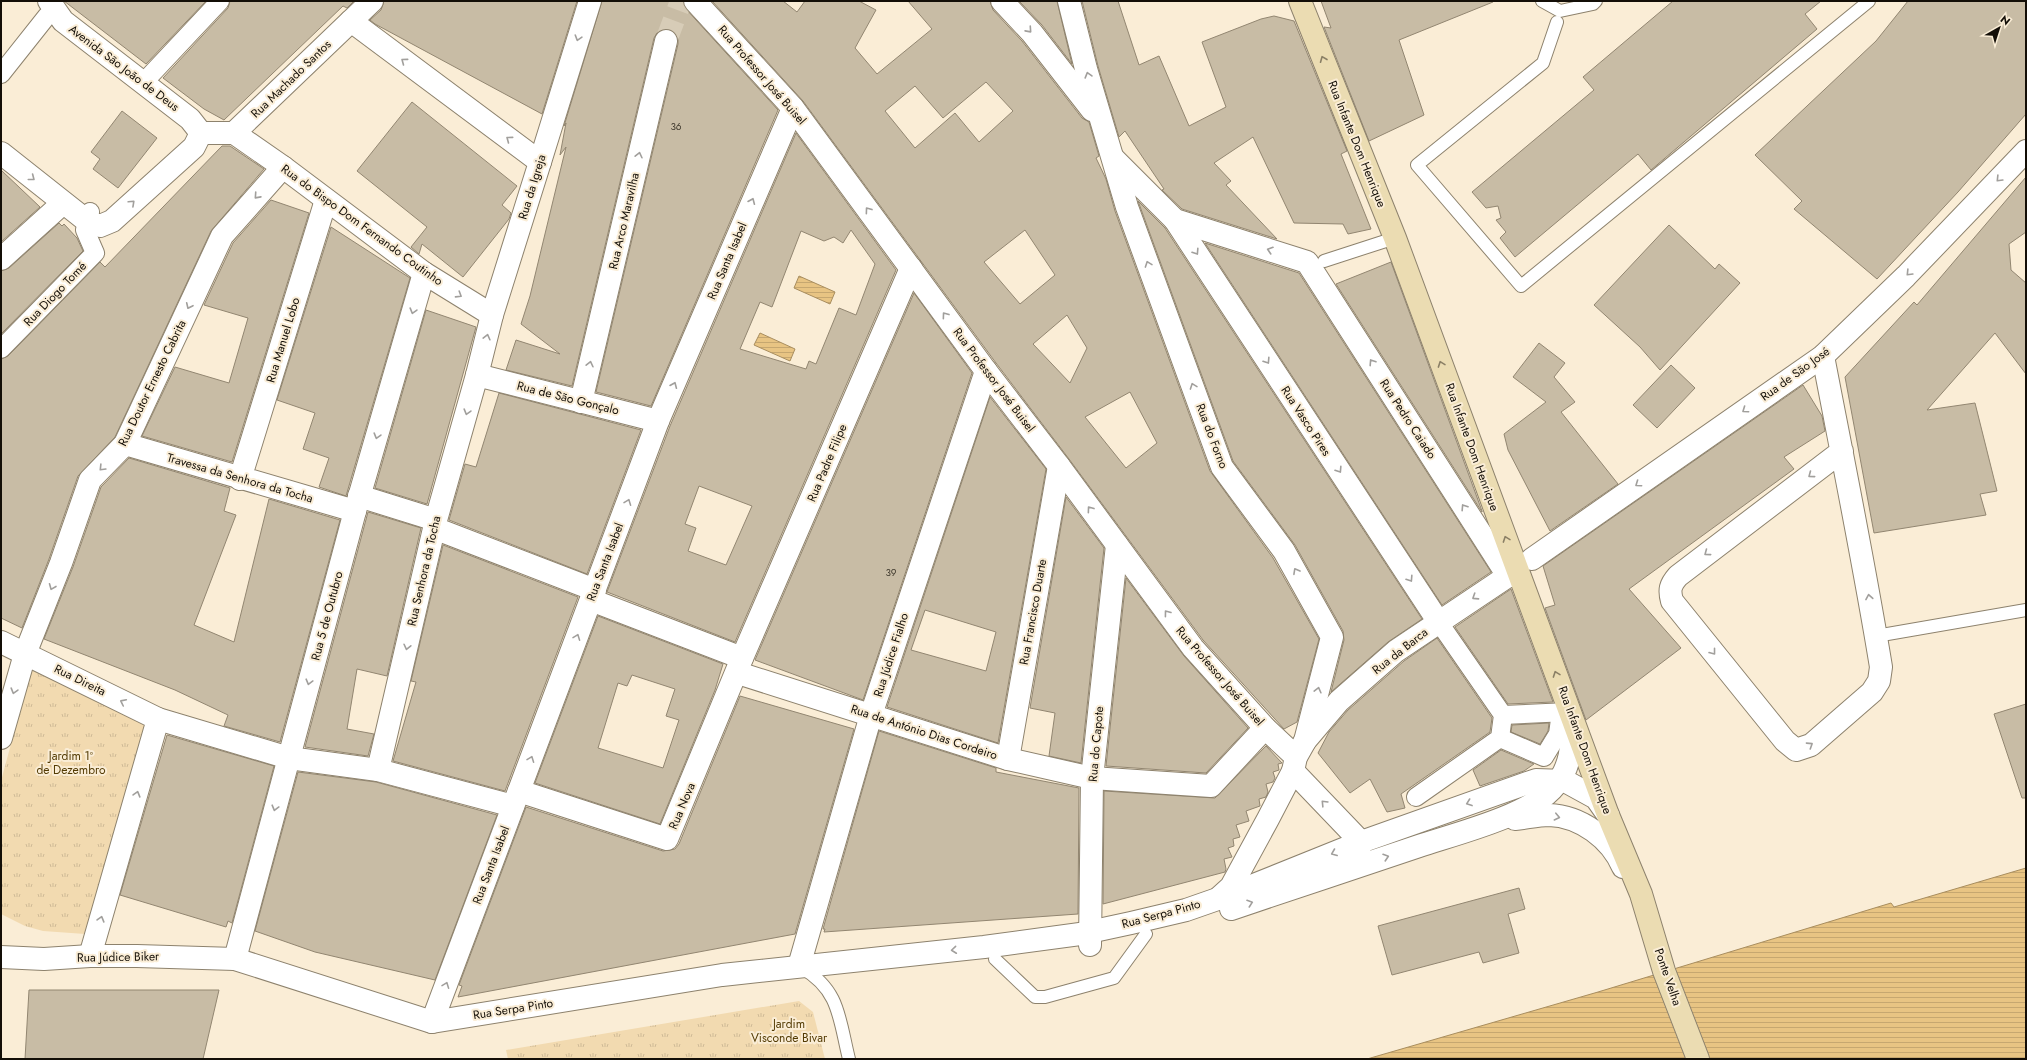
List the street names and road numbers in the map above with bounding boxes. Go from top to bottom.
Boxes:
street label: Avenida São João de Deus [65,20,183,116]
street label: Rua Professor José Buisel [714,21,810,129]
street label: Rua Machado Santos [247,36,335,122]
street label: Rua Infante Dom Henrique [1323,78,1391,210]
street label: Rua da Igreja [514,152,551,222]
street label: Rua do Bispo Dom Fernando Coutinho [277,160,447,290]
street label: Rua Arco Maravilha [604,171,644,271]
street label: Rua Santa Isabel [703,219,751,303]
street label: Rua Diogo Tomé [19,258,91,330]
street label: Rua Manuel Lobo [261,295,305,385]
street label: Rua Doutor Ernesto Cabrita [114,317,191,449]
street label: Rua Professor José Buisel [949,324,1039,436]
street label: Rua de São José [1757,343,1833,405]
street label: Rua Pedro Caiado [1375,376,1441,463]
street label: Rua de São Gonçalo [515,377,621,419]
street label: Rua Infante Dom Henrique [1440,380,1504,514]
street label: Rua Vasco Pires [1277,382,1335,460]
street label: Rua do Forno [1191,401,1233,472]
street label: Rua Padre Filipe [803,421,851,505]
street label: Travessa da Senhora da Tocha [165,448,315,508]
street label: Rua Senhora da Tocha [403,514,446,628]
street label: Rua Santa Isabel [582,520,628,604]
street label: Rua Francisco Duarte [1015,558,1051,666]
street label: Rua 5 de Outubro [306,569,348,663]
street label: Rua Júdice Fialho [869,610,913,699]
street label: Rua Professor José Buisel [1172,622,1268,730]
street label: Rua da Barca [1368,623,1432,679]
street label: Rua Direita [51,660,109,700]
street label: Rua Infante Dom Henrique [1553,683,1617,817]
street label: Rua de António Dias Cordeiro [848,700,1000,764]
street label: Rua do Capote [1084,705,1108,783]
street label: Rua Nova [664,780,700,832]
street label: Rua Santa Isabel [468,823,514,907]
street label: Rua Serpa Pinto [1120,895,1203,933]
street label: Ponte Velha [1650,946,1686,1008]
street label: Rua Júdice Biker [77,947,160,967]
street label: Rua Serpa Pinto [472,994,555,1024]

